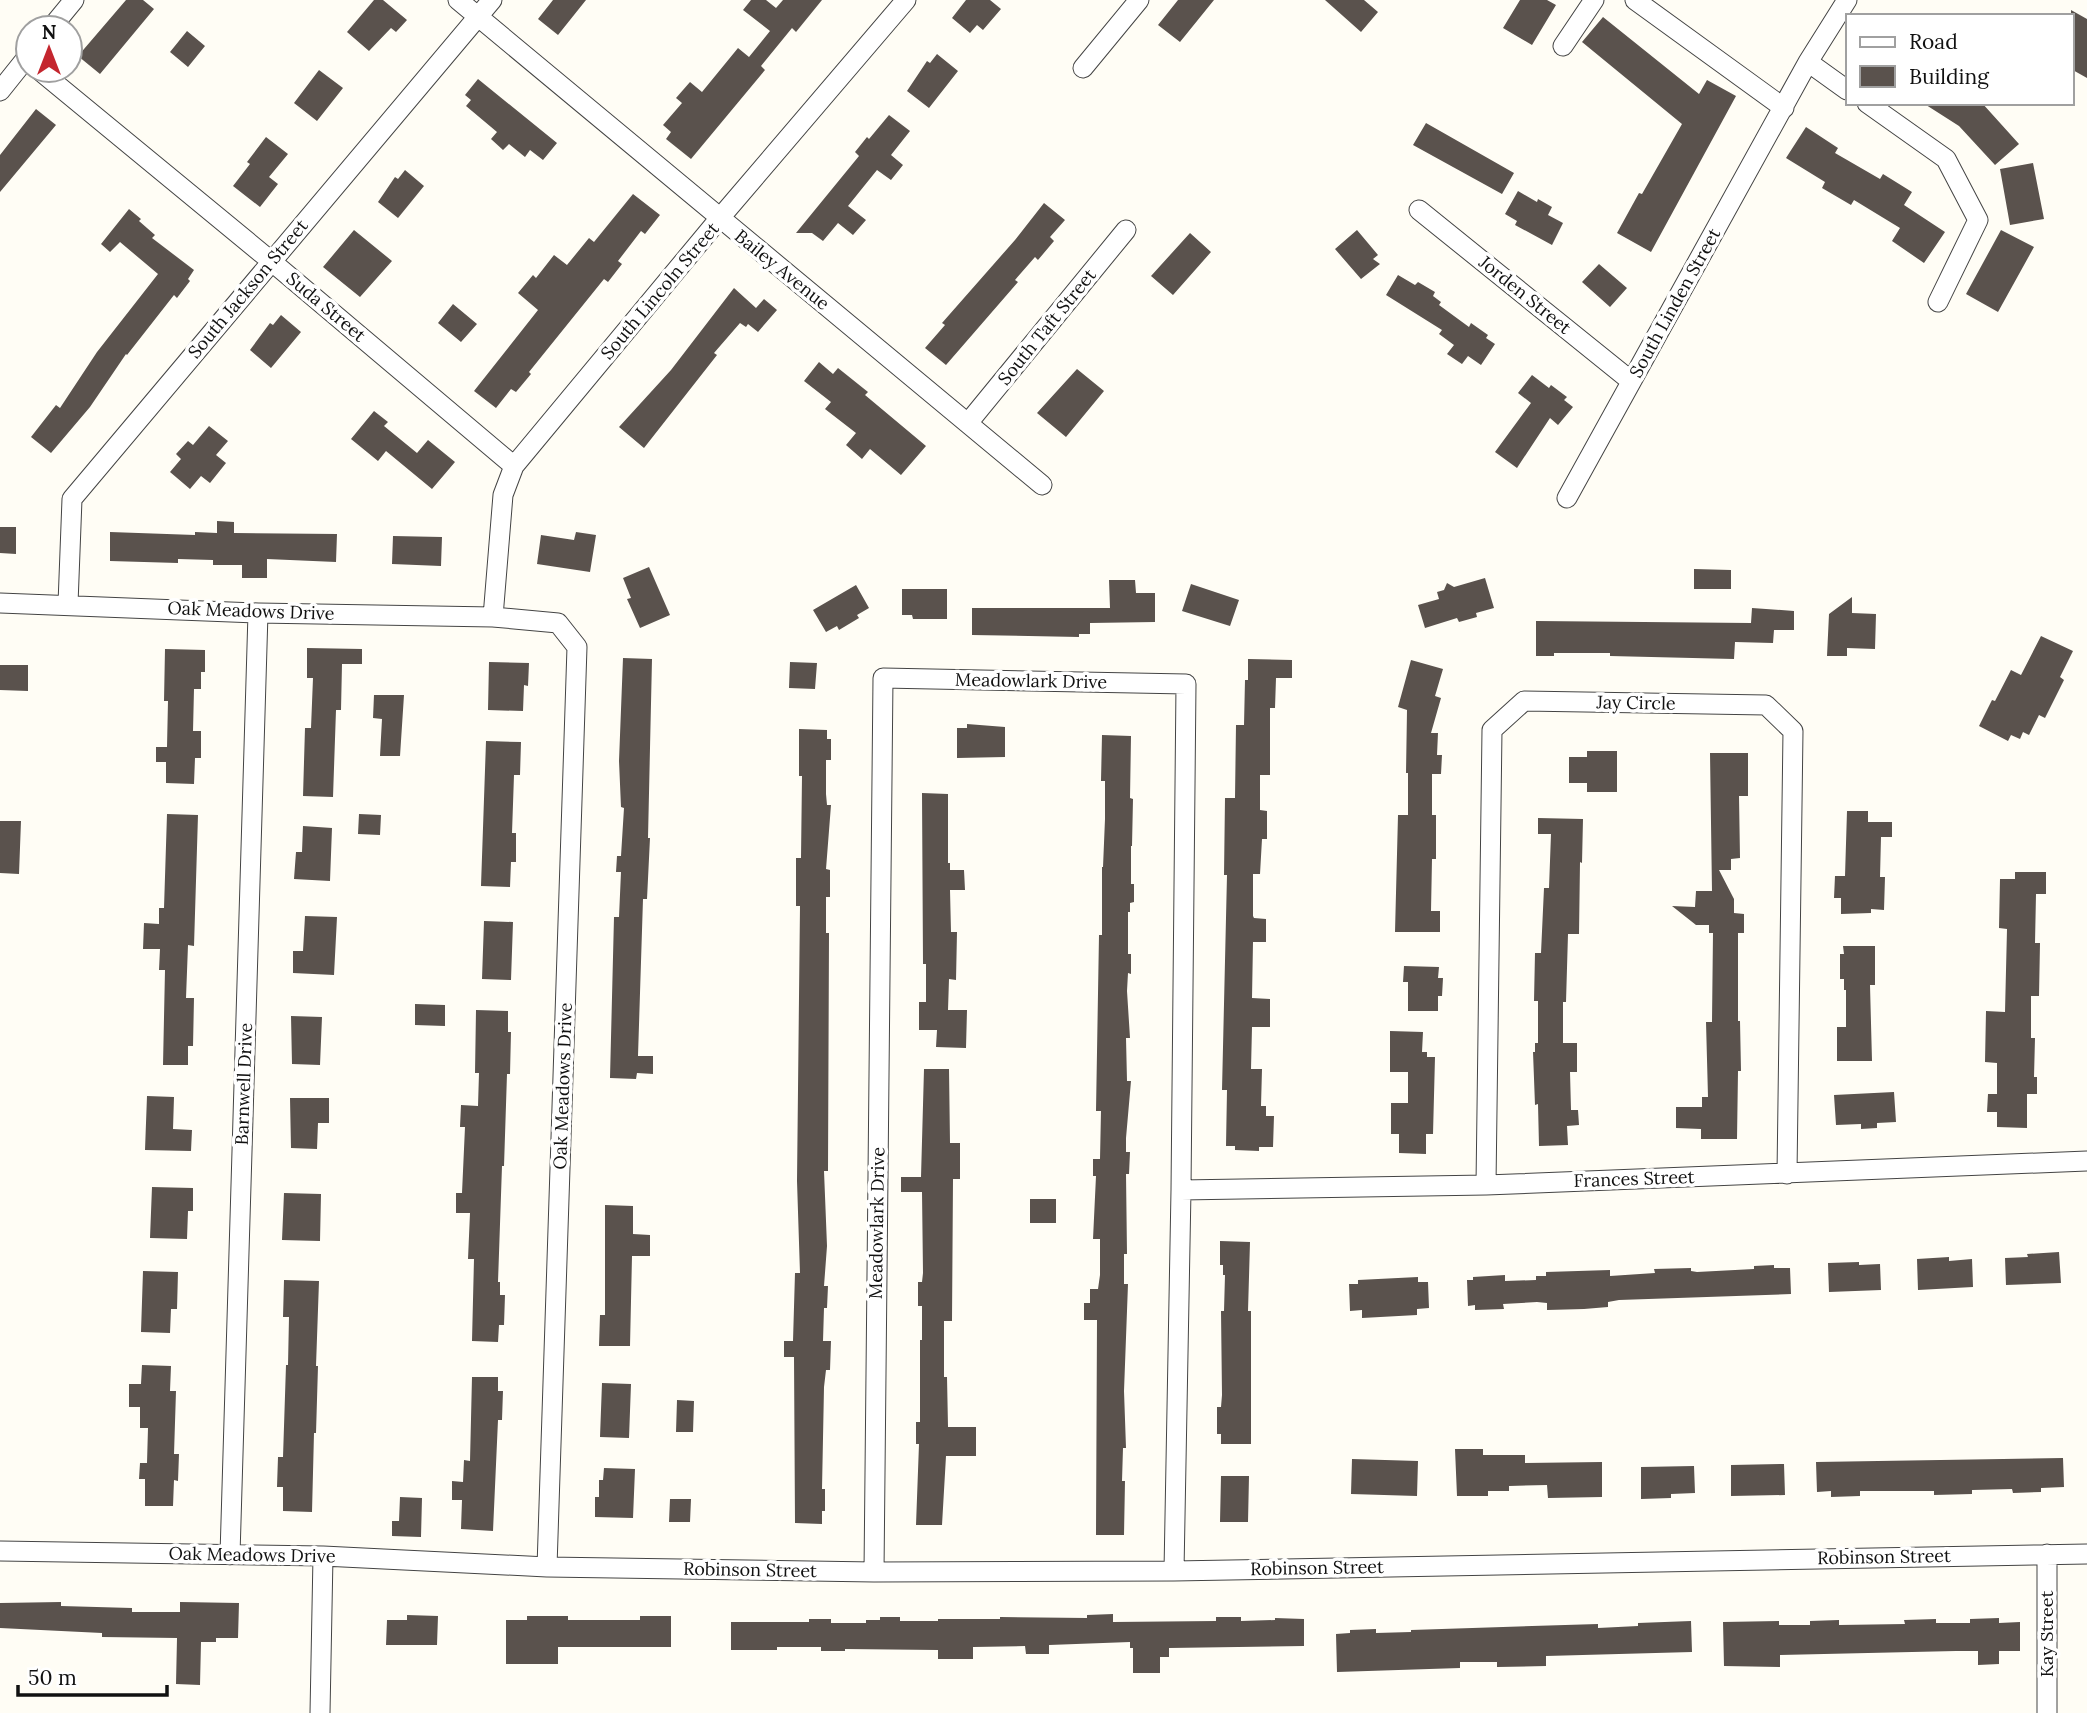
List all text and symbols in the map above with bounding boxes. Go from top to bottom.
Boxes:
north arrow [14,14,84,84]
legend [1846,14,2073,105]
text: N [42,20,57,44]
text: Road [1909,28,1958,55]
text: Building [1909,63,1989,90]
street label: South Jackson Street [183,214,313,363]
street label: South Lincoln Street [596,217,724,364]
street label: Bailey Avenue [730,224,835,315]
street label: South Linden Street [1624,224,1725,382]
street label: Jorden Street [1474,250,1576,339]
street label: South Taft Street [993,264,1101,390]
street label: Suda Street [282,267,371,347]
street label: Oak Meadows Drive [167,596,335,625]
street label: Meadowlark Drive [955,668,1108,693]
street label: Jay Circle [1595,690,1676,715]
street label: Oak Meadows Drive [548,1002,577,1170]
street label: Barnwell Drive [230,1022,257,1146]
street label: Meadowlark Drive [864,1146,889,1299]
street label: Frances Street [1573,1165,1695,1192]
street label: Oak Meadows Drive [168,1542,336,1567]
street label: Robinson Street [1817,1544,1951,1569]
street label: Robinson Street [1250,1555,1384,1580]
street label: Robinson Street [683,1557,817,1582]
street label: Kay Street [2035,1591,2058,1677]
scale bar [18,1654,166,1698]
text: 50 m [28,1664,77,1691]

